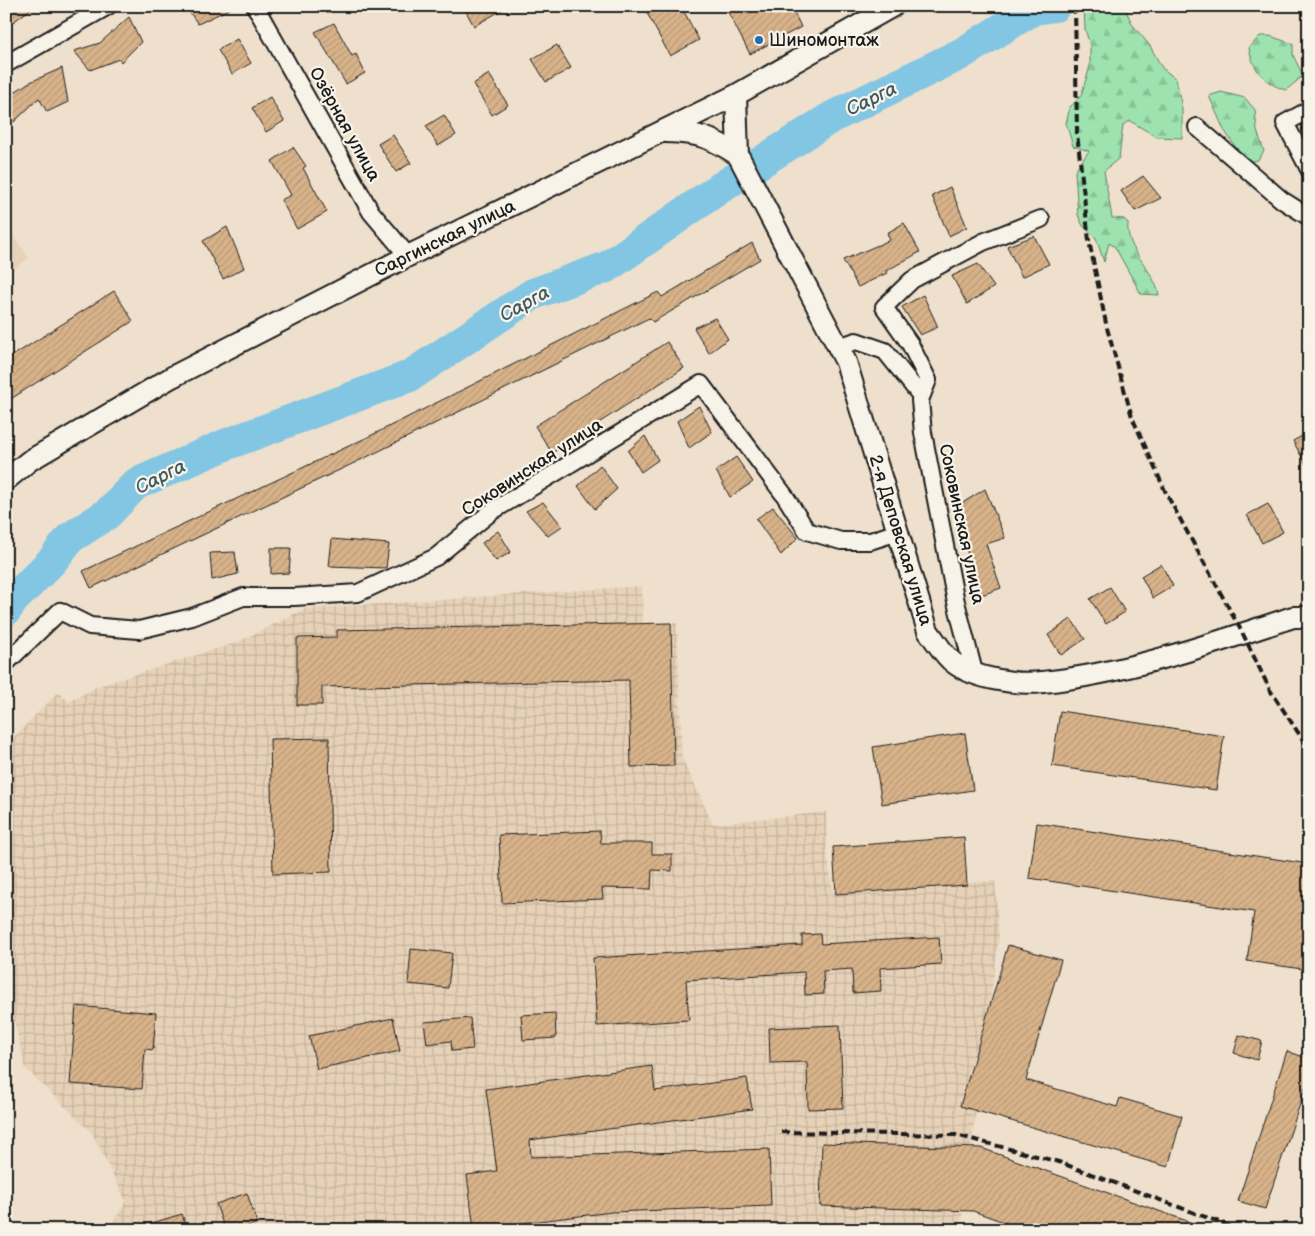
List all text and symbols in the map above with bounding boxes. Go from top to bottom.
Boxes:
place label: Шиномонтаж [769,30,879,51]
marker: Шиномонтаж [753,34,765,46]
street label: Озёрная улица [305,64,385,185]
water label: Сарга [843,77,901,121]
street label: Саргинская улица [372,195,519,282]
water label: Сарга [496,281,554,327]
street label: Соковинская улица [458,414,607,521]
street label: Соковинская улица [934,442,989,607]
street label: 2-я Деповская улица [865,452,937,628]
water label: Сарга [132,455,190,500]

